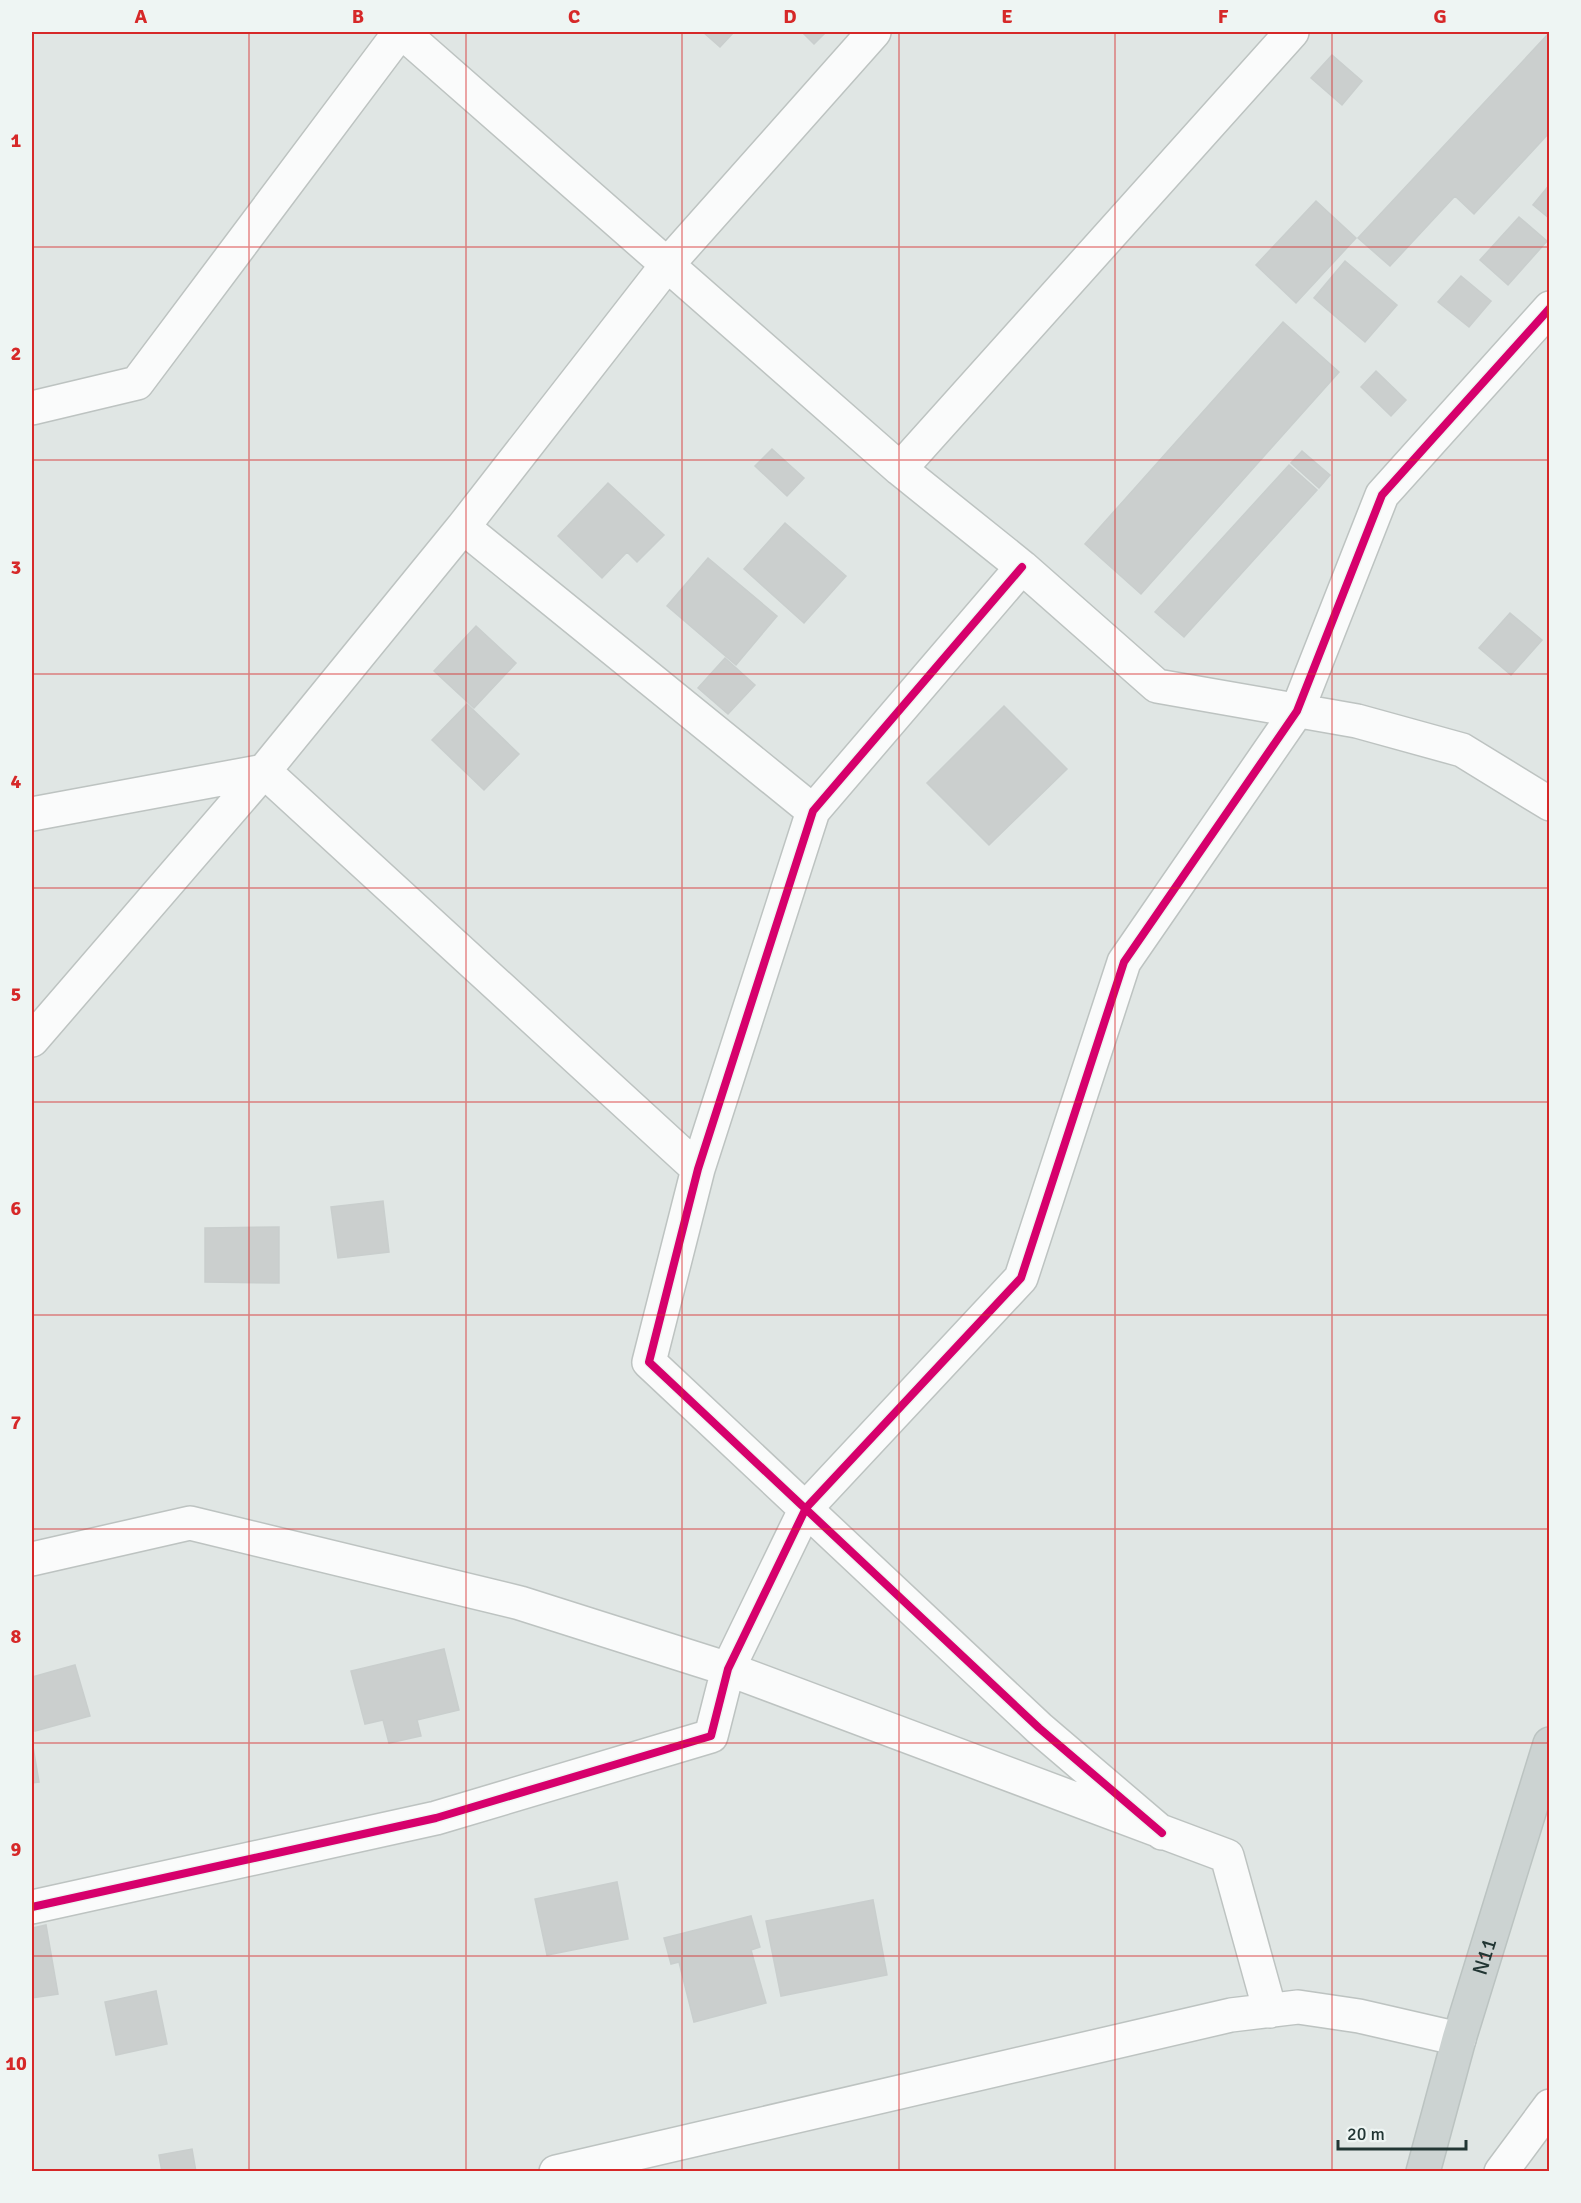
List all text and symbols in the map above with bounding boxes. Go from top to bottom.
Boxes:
text: A [135,4,148,29]
text: B [352,4,364,29]
text: C [568,4,580,29]
text: D [783,4,797,29]
text: E [1001,4,1013,29]
text: F [1218,4,1229,29]
text: G [1433,4,1447,29]
text: 1 [11,128,22,153]
text: 2 [11,341,21,366]
text: 3 [11,555,21,580]
text: 4 [11,769,22,794]
text: 5 [11,982,21,1007]
text: 6 [11,1196,22,1221]
text: 7 [11,1410,22,1435]
text: 8 [11,1624,22,1649]
text: 9 [11,1837,22,1862]
street label: N11 [1467,1935,1502,1978]
text: 10 [5,2051,27,2076]
scale bar [1338,2113,1466,2151]
text: 20 m [1347,2123,1385,2145]

